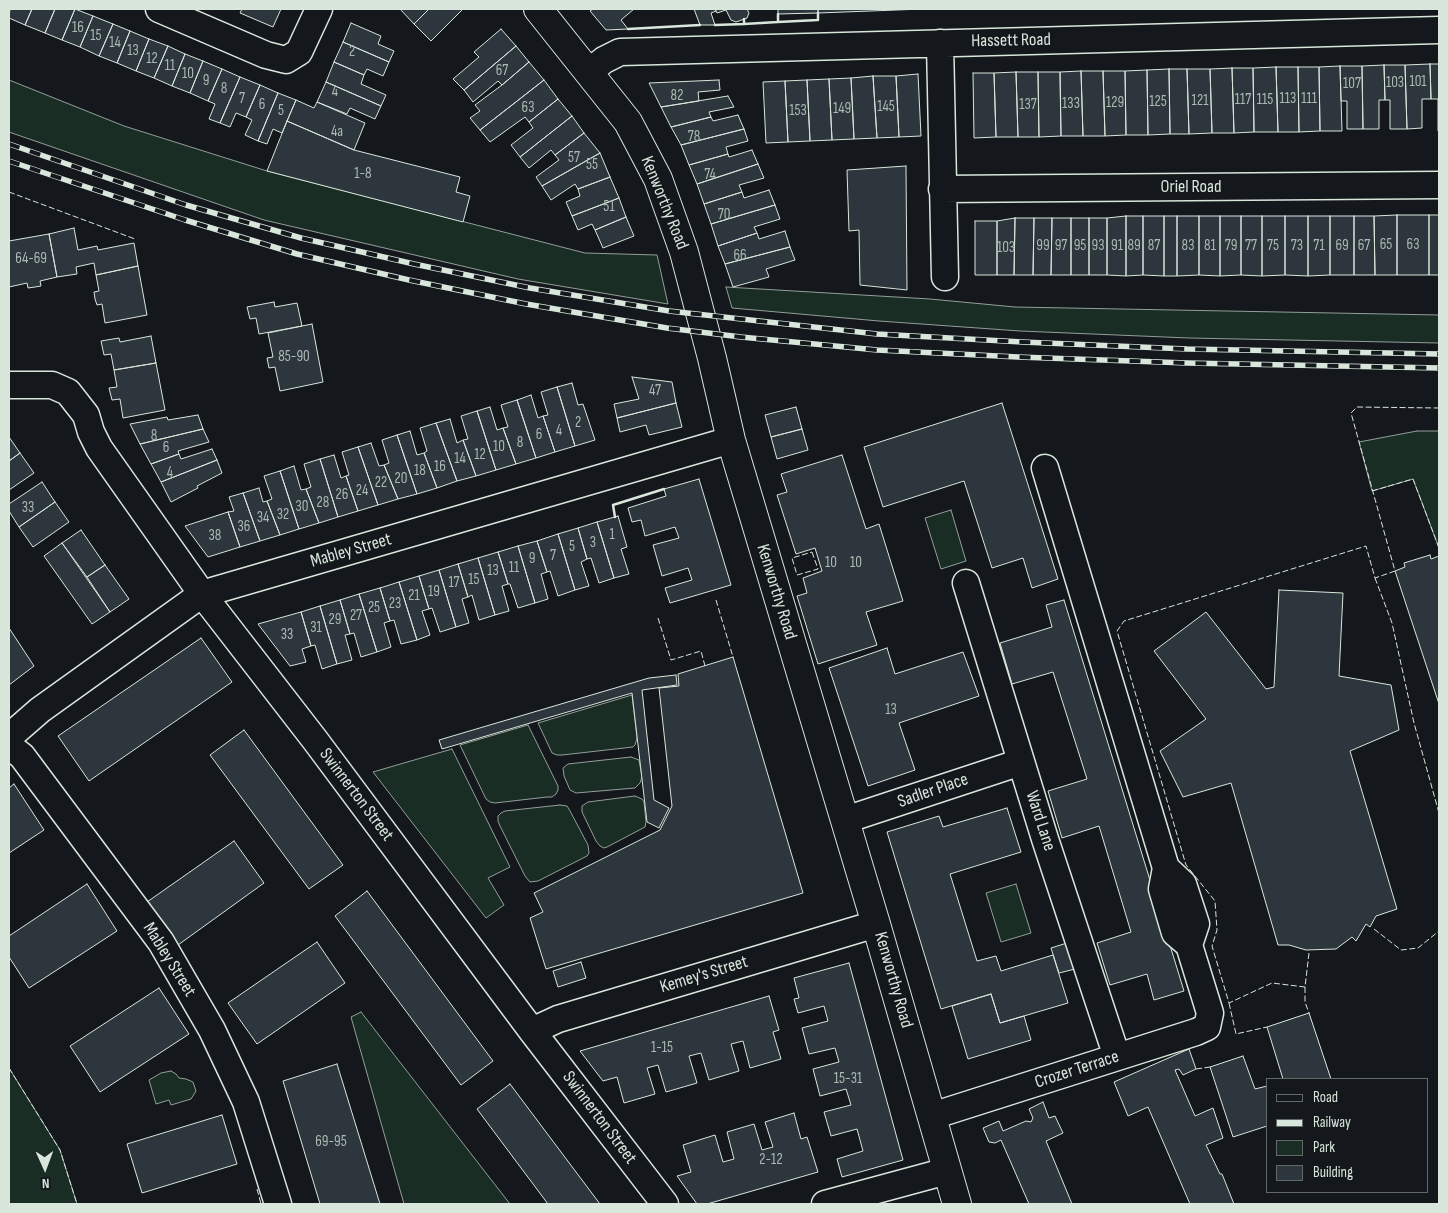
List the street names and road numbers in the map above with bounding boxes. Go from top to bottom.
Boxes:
street label: Hassett Road [971,30,1051,52]
street label: Kenworthy Road [636,153,692,253]
street label: Oriel Road [1161,176,1221,198]
street label: Mabley Street [308,529,394,573]
street label: Kenworthy Road [751,542,801,642]
street label: Swinnerton Street [314,744,398,846]
street label: Sadler Place [895,769,971,813]
street label: Ward Lane [1020,788,1060,854]
street label: Mabley Street [138,919,200,1001]
street label: Kenworthy Road [869,930,917,1030]
street label: Kemey's Street [657,951,751,999]
street label: Crozer Terrace [1032,1046,1122,1094]
street label: Swinnerton Street [557,1067,641,1169]

